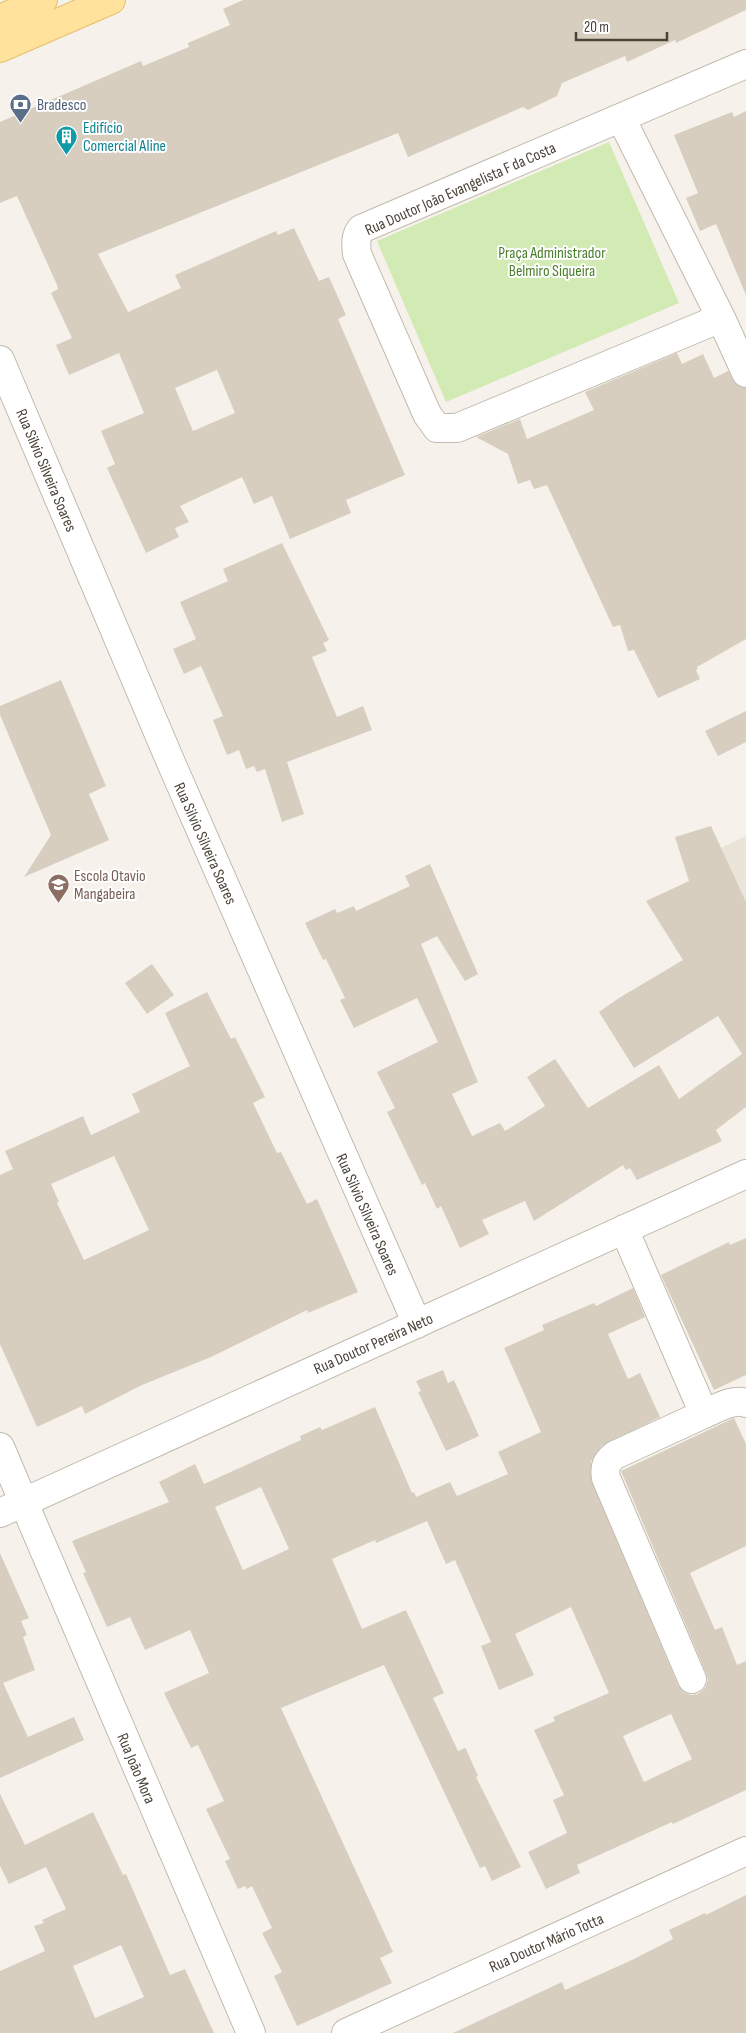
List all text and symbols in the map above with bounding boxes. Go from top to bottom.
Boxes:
scale bar [576,10,667,42]
text: 20 m [584,18,609,37]
bank icon: Bradesco [9,92,33,123]
place label: Bradesco [37,96,86,115]
place label: Edifício Comercial Aline [83,119,166,156]
building icon: Edifício Comercial Aline [55,124,79,155]
street label: Rua Doutor João Evangelista F da Costa [362,139,559,240]
park label: Praça Administrador Belmiro Siqueira [498,244,606,281]
street label: Rua Silvio Silveira Soares [11,406,80,535]
street label: Rua Silvio Silveira Soares [169,780,240,908]
place label: Escola Otavio Mangabeira [74,867,146,904]
school or university icon: Escola Otavio Mangabeira [46,872,70,903]
street label: Rua Silvio Silveira Soares [331,1151,402,1279]
street label: Rua Doutor Pereira Neto [311,1310,436,1379]
street label: Rua João Mora [112,1730,159,1807]
street label: Rua Doutor Mário Totta [487,1910,607,1977]

